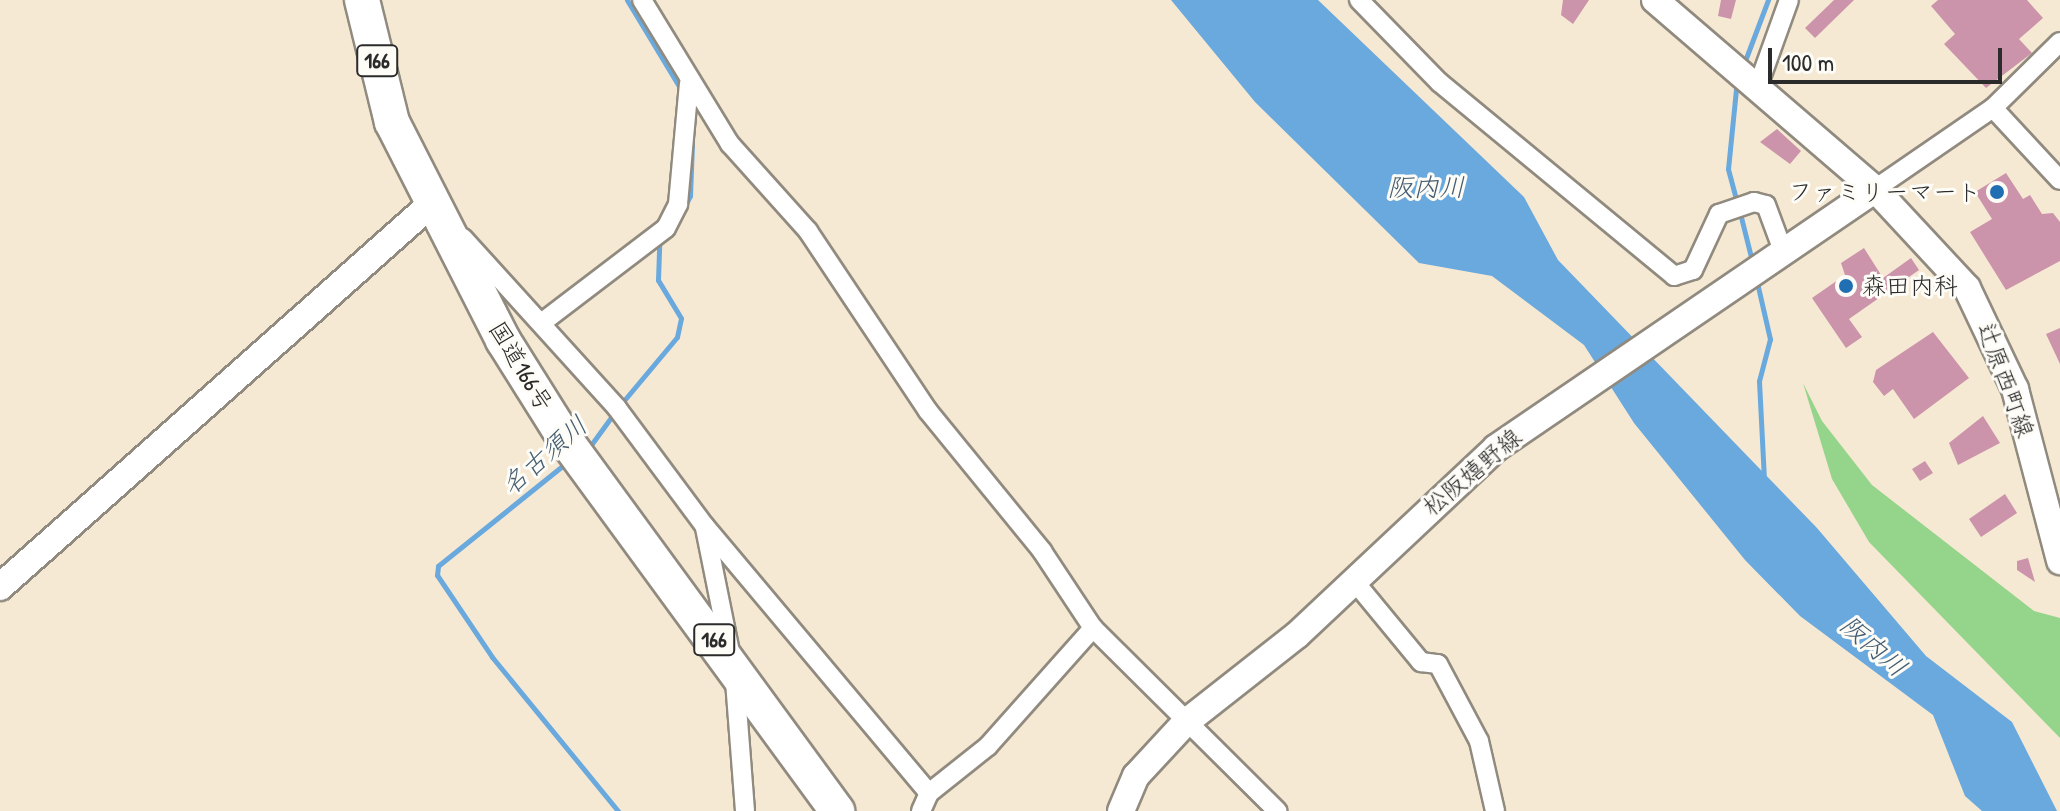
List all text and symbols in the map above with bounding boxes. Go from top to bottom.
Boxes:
scale bar [1772,32,2006,82]
road number: 166 [355,43,399,79]
text: 100 m [1782,46,1834,78]
water label: 阪内川 [1387,171,1465,203]
place label: ファミリーマート [1789,178,1981,206]
marker: ファミリーマート [1988,183,2006,201]
place label: 森田内科 [1862,272,1958,300]
marker: 森田内科 [1837,277,1855,295]
street label: 国道166号 [483,316,559,416]
street label: 辻原西町線 [1972,319,2040,441]
water label: 名古須川 [495,409,593,501]
street label: 松阪嬉野線 [1417,422,1527,522]
water label: 阪内川 [1834,609,1914,683]
road number: 166 [692,622,736,658]

